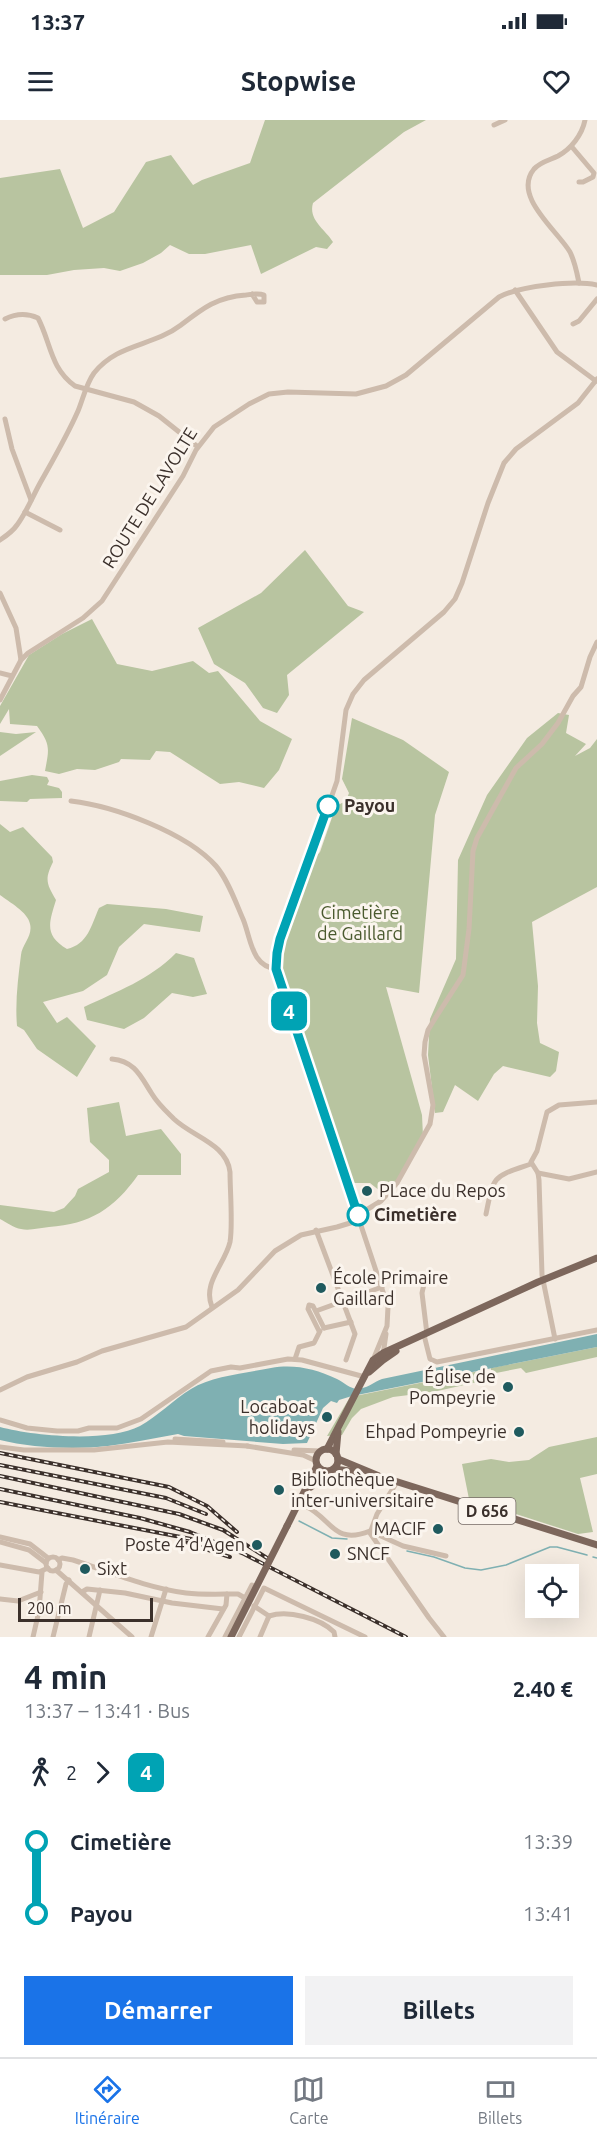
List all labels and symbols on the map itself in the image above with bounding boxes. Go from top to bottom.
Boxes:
street label: ROUTE DE LAVOLTE [98,424,200,571]
marker: Payou [317,795,339,817]
place label: Payou [344,795,395,815]
park label: Cimetière de Gaillard [317,902,403,943]
line badge: 4 [270,992,308,1030]
place label: PLace du Repos [379,1180,506,1200]
marker: PLace du Repos [360,1184,374,1198]
marker: Cimetière [347,1204,369,1226]
place label: Cimetière [374,1204,457,1224]
place label: École Primaire Gaillard [333,1266,449,1308]
marker: École Primaire Gaillard [314,1281,328,1295]
place label: Église de Pompeyrie [409,1365,496,1407]
marker: Église de Pompeyrie [501,1380,515,1394]
place label: Locaboat holidays [240,1396,315,1437]
marker: Locaboat holidays [320,1410,334,1424]
place label: Ehpad Pompeyrie [365,1421,507,1441]
marker: Ehpad Pompeyrie [512,1425,526,1439]
place label: Bibliothèque inter-universitaire [291,1469,434,1510]
marker: Bibliothèque inter-universitaire [272,1483,286,1497]
road number: D 656 [458,1498,516,1524]
place label: MACIF [374,1518,426,1538]
marker: MACIF [431,1522,445,1536]
place label: Poste 4 d'Agen [125,1534,245,1554]
marker: Poste 4 d'Agen [250,1538,264,1552]
place label: SNCF [347,1543,390,1563]
marker: SNCF [328,1547,342,1561]
place label: Sixt [97,1558,127,1578]
marker: Sixt [78,1562,92,1576]
scale bar [18,1595,153,1622]

